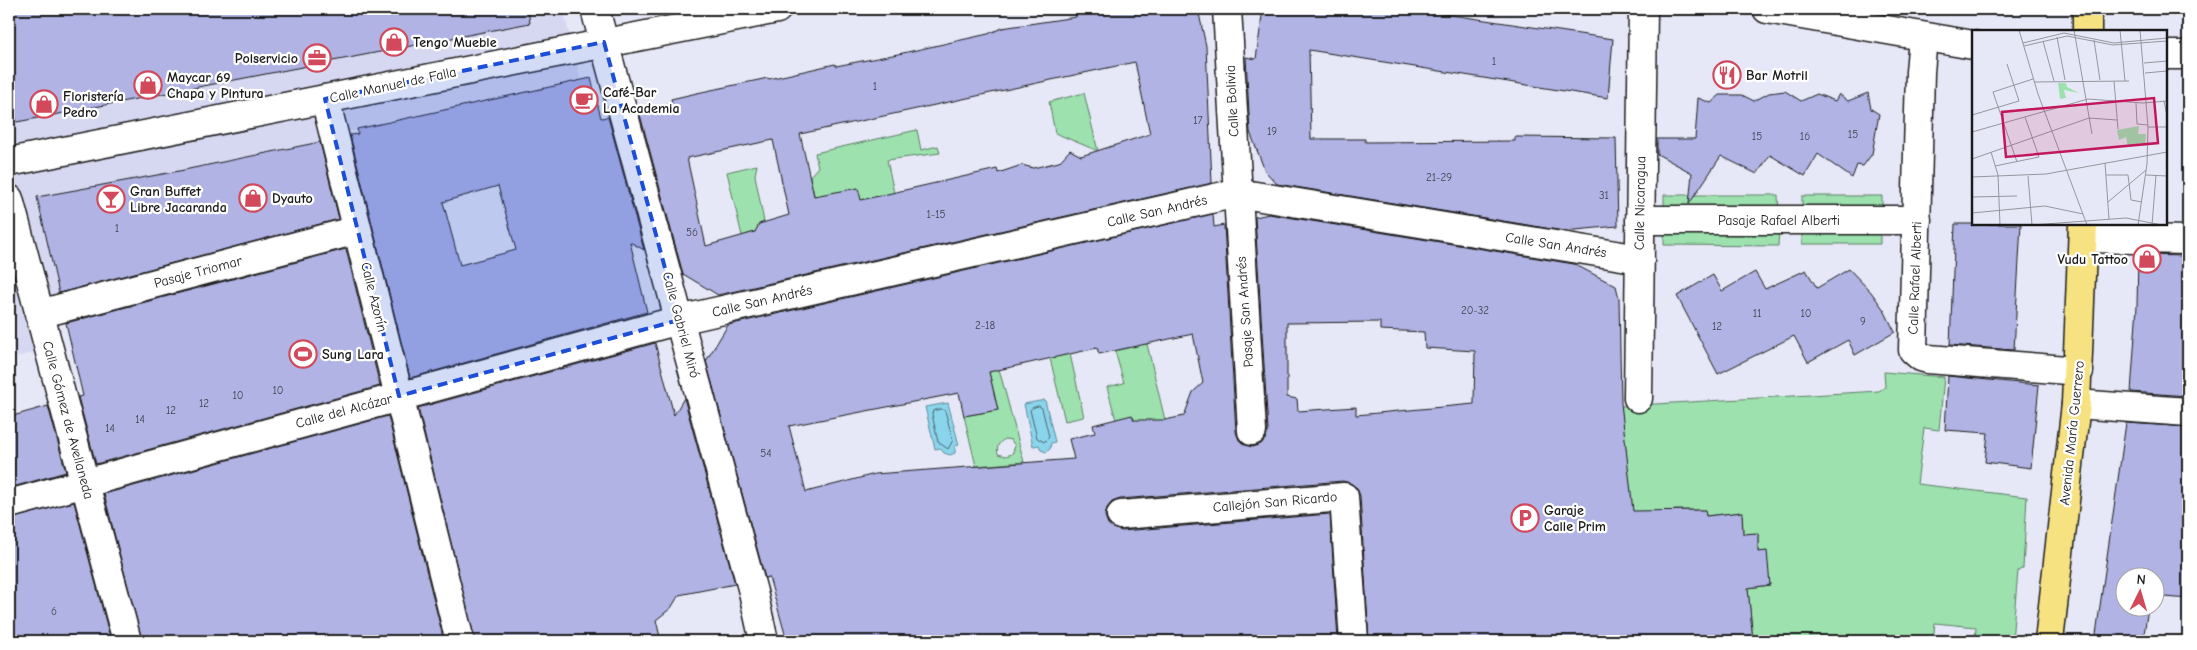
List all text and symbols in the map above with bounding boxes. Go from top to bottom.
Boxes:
shop icon: Tengo Mueble [379,27,409,57]
inset map [1972,30,2167,225]
place label: Tengo Mueble [413,34,497,51]
office icon: Polservicio [302,43,332,73]
place label: Polservicio [235,50,298,67]
house number: 1 [1492,55,1496,68]
restaurant icon: Bar Motril [1712,60,1742,90]
street label: Calle Manuel de Falla [328,63,458,107]
street label: Calle Bolivia [1222,64,1242,138]
place label: Bar Motril [1746,67,1808,84]
place label: Maycar 69 Chapa y Pintura [167,69,264,102]
shop icon: Maycar 69 Chapa y Pintura [133,70,163,100]
house number: 1 [873,80,877,93]
place label: Café-Bar La Academia [603,84,680,117]
cafe icon: Café-Bar La Academia [569,85,599,115]
place label: Floristería Pedro [63,88,124,121]
shop icon: Floristería Pedro [29,89,59,119]
house number: 17 [1193,114,1203,127]
house number: 19 [1267,125,1277,138]
house number: 15 [1848,128,1858,141]
house number: 15 [1752,130,1762,143]
house number: 16 [1800,130,1810,143]
street label: Calle Nicaragua [1631,156,1649,250]
house number: 21-29 [1426,171,1452,184]
place label: Gran Buffet Libre Jacaranda [130,183,227,216]
shop icon: Dyauto [238,183,268,213]
bar icon: Gran Buffet Libre Jacaranda [96,184,126,214]
house number: 31 [1599,189,1609,202]
place label: Dyauto [272,190,313,207]
street label: Calle San Andrés [1105,191,1209,231]
house number: 1-15 [926,208,946,221]
street label: Pasaje Rafael Alberti [1718,212,1840,229]
street label: Calle Rafael Alberti [1905,221,1925,335]
house number: 1 [115,222,119,235]
house number: 56 [686,226,698,239]
street label: Calle San Andrés [1504,229,1608,261]
shop icon: Vudu Tattoo [2132,244,2162,274]
place label: Vudu Tattoo [2057,251,2128,268]
street label: Pasaje Triomar [152,252,244,292]
street label: Pasaje San Andrés [1233,256,1257,368]
street label: Calle Azorín [357,260,391,334]
street label: Calle Gabriel Miró [659,270,703,380]
street label: Calle San Andrés [710,281,814,321]
house number: 20-32 [1461,304,1489,317]
house number: 11 [1753,307,1761,320]
house number: 10 [1800,307,1812,320]
house number: 9 [1860,315,1866,328]
house number: 2-18 [975,319,995,332]
house number: 12 [1712,320,1722,333]
street label: Calle Gómez de Avellaneda [39,339,97,501]
sports icon: Sung Lara [288,339,318,369]
place label: Sung Lara [322,346,384,363]
street label: Avenida María Guerrero [2056,360,2088,506]
house number: 10 [272,384,284,397]
house number: 10 [232,389,244,402]
street label: Calle del Alcázar [294,390,395,432]
house number: 12 [199,397,209,410]
house number: 12 [166,404,176,417]
house number: 14 [135,413,145,426]
house number: 14 [105,422,115,435]
house number: 54 [760,447,772,460]
street label: Callejón San Ricardo [1212,488,1338,516]
place label: Garaje Calle Prim [1544,502,1606,535]
parking icon: Garaje Calle Prim [1510,503,1540,533]
north arrow [2114,568,2164,618]
text: N [2136,571,2146,588]
house number: 6 [51,605,57,618]

